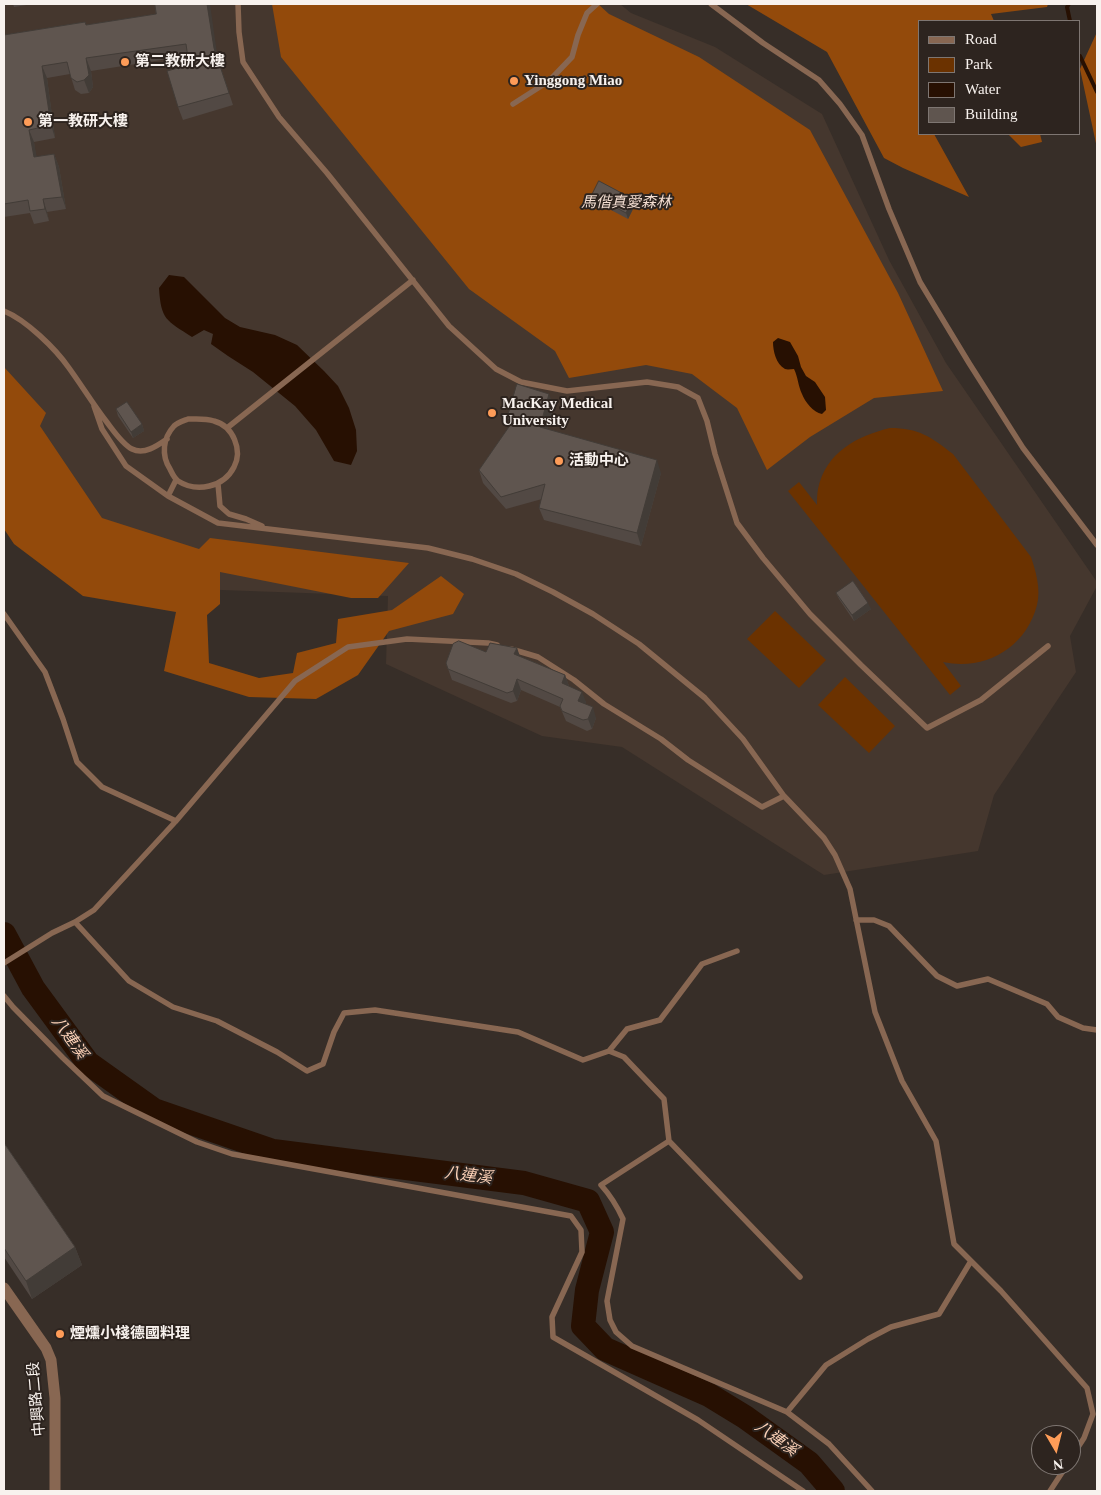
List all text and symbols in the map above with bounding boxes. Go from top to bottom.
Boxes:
legend [918,20,1081,135]
text: Road [965,31,997,47]
place label: 第二教研大樓 [135,53,225,71]
marker: 第二教研大樓 [119,56,131,68]
text: Park [965,56,993,72]
place label: Yinggong Miao [524,72,622,90]
marker: Yinggong Miao [508,75,520,87]
text: Water [965,81,1000,97]
text: Building [965,106,1018,122]
place label: 第一教研大樓 [38,113,128,131]
marker: 第一教研大樓 [22,116,34,128]
park label: 馬偕真愛森林 [581,194,671,212]
place label: MacKay Medical University [502,395,612,430]
marker: MacKay Medical University [486,407,498,419]
place label: 活動中心 [569,452,629,470]
marker: 活動中心 [553,455,565,467]
water label: 八連溪 [47,1013,91,1063]
water label: 八連溪 [443,1164,493,1188]
place label: 煙燻小棧德國料理 [70,1325,190,1343]
marker: 煙燻小棧德國料理 [54,1328,66,1340]
street label: 中興路二段 [25,1361,49,1437]
water label: 八連溪 [751,1417,801,1461]
north arrow [1031,1425,1081,1475]
text: N [1052,1456,1064,1472]

